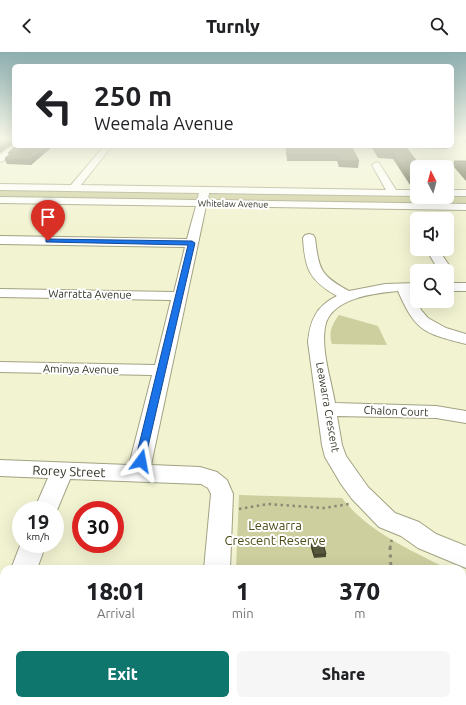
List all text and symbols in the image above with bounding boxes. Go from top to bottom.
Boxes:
icon: back [16,15,38,37]
icon: search [428,15,450,37]
text: Turnly [206,16,260,36]
icon: left [28,80,80,132]
text: 250 m [94,80,172,111]
text: Weemala Avenue [94,113,234,133]
north arrow [410,160,454,204]
map controls [410,160,454,308]
street label: Whitelaw Avenue [198,198,268,210]
pin [31,200,65,241]
icon: arrive [37,206,59,228]
button: sound [410,212,454,256]
button: search [410,264,454,308]
street label: Warratta Avenue [48,287,132,301]
street label: Leawarra Crescent [314,361,342,454]
street label: Aminya Avenue [43,362,119,376]
street label: Chalon Court [363,404,429,418]
position arrow [120,440,162,482]
street label: Rorey Street [32,463,106,479]
speed limit sign: 30 [72,501,124,553]
text: 19 [27,510,49,533]
park label: Leawarra Crescent Reserve [224,518,326,547]
text: km/h [26,531,50,542]
text: 18:01 [86,578,146,605]
text: 1 [236,578,249,605]
text: 370 [340,578,380,605]
text: Arrival [97,606,135,620]
text: min [232,606,254,620]
text: m [354,606,365,620]
button: Exit [16,651,229,697]
button: Share [237,651,450,697]

